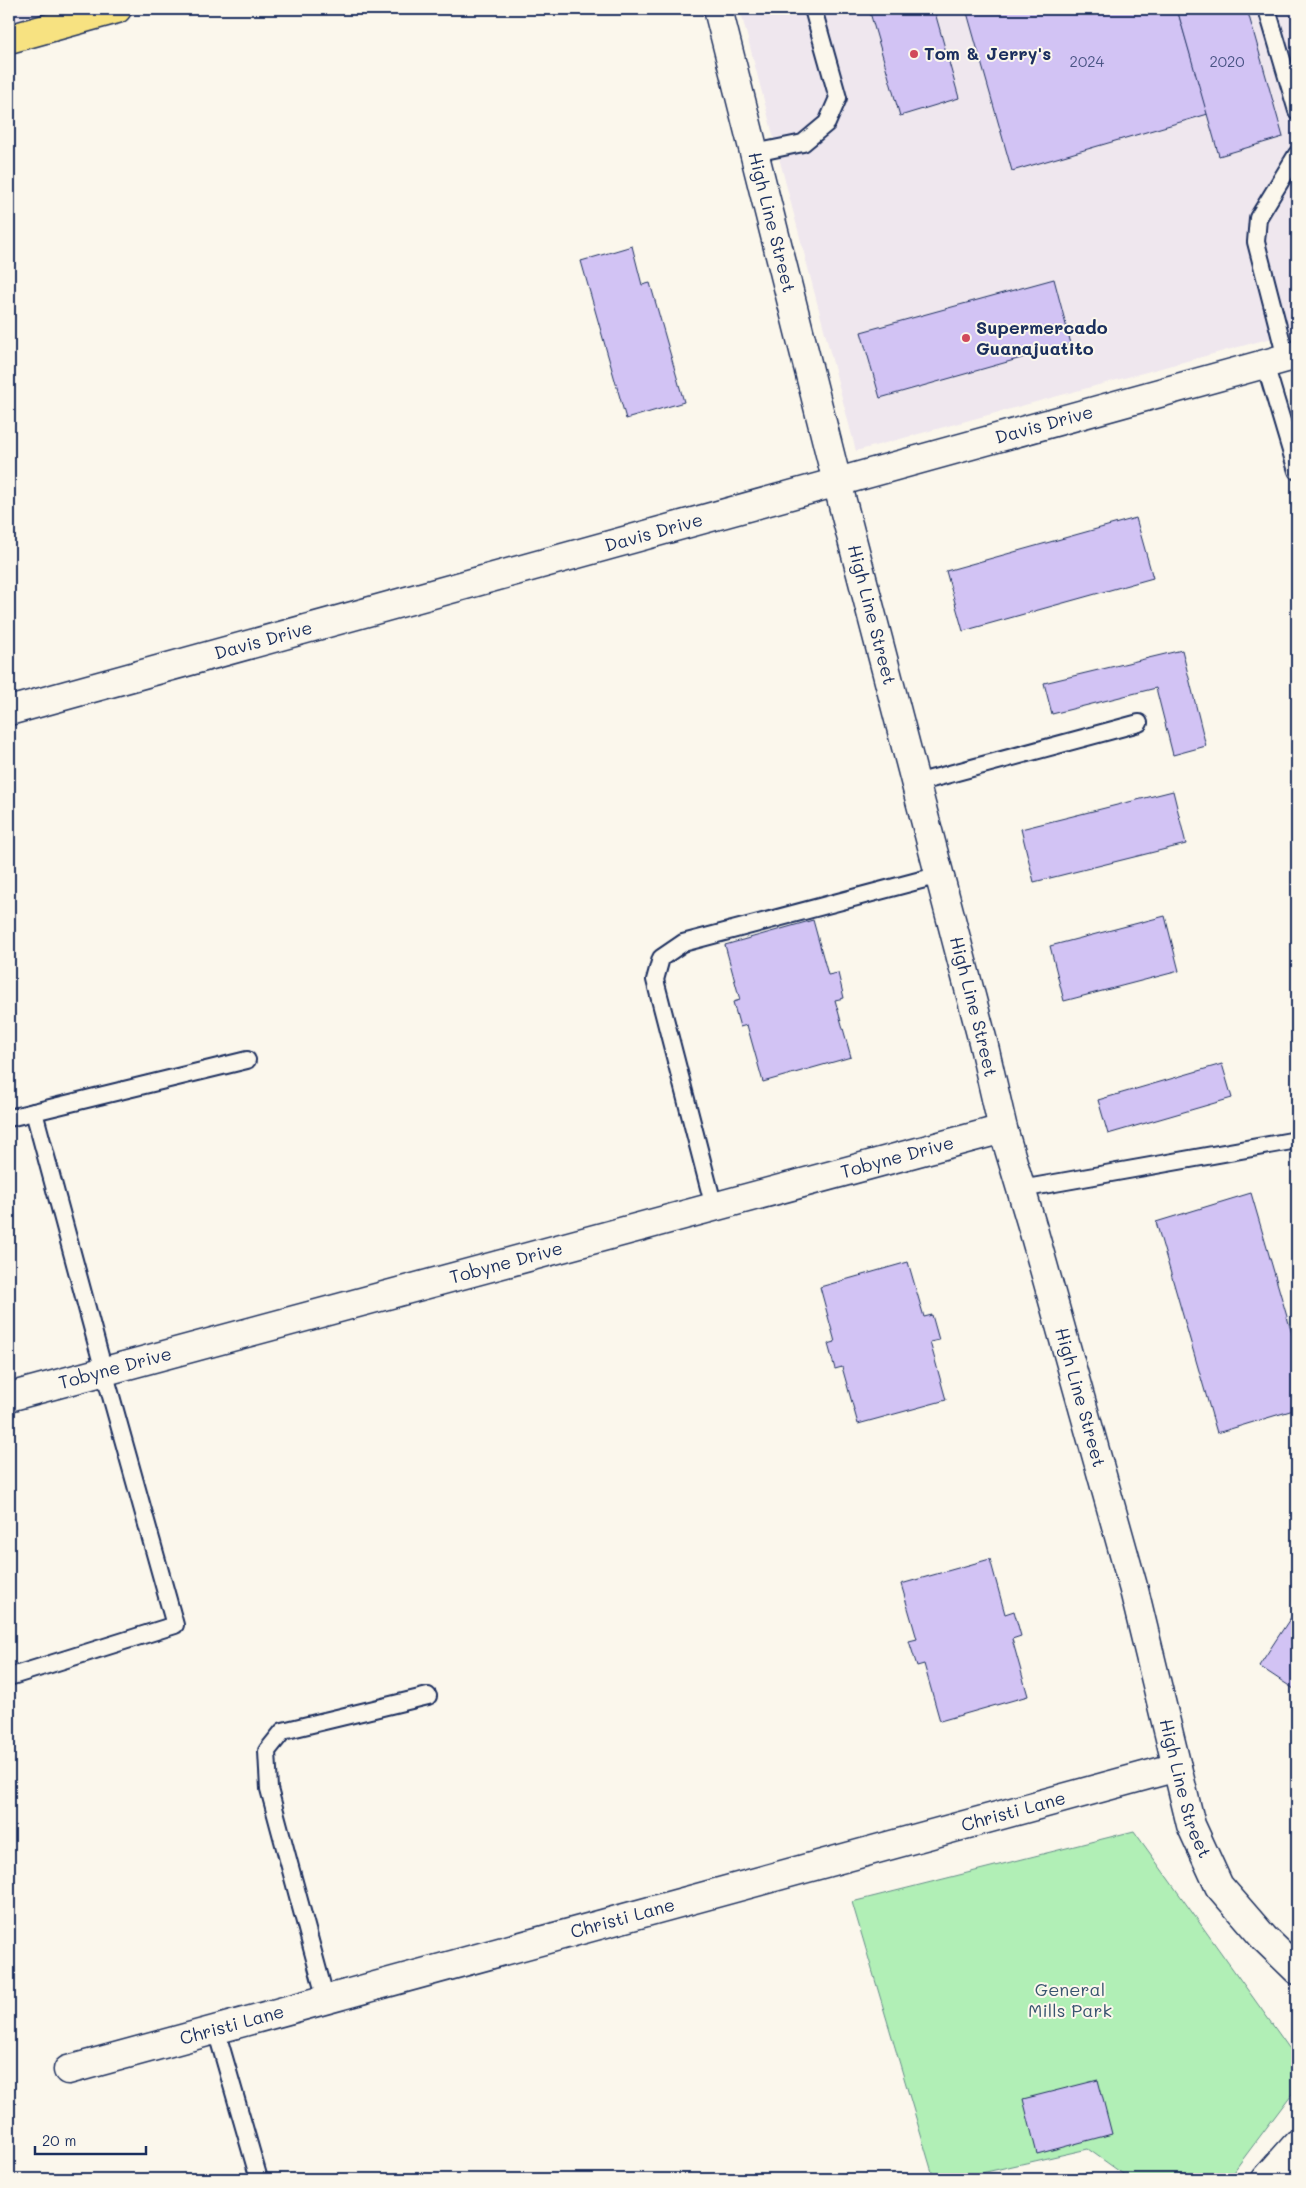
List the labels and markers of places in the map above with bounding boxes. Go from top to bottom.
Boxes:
place label: Tom & Jerry's [924,41,1051,65]
marker: Tom & Jerry's [908,48,920,60]
place label: Supermercado Guanajuatito [976,315,1108,360]
marker: Supermercado Guanajuatito [960,332,972,344]

